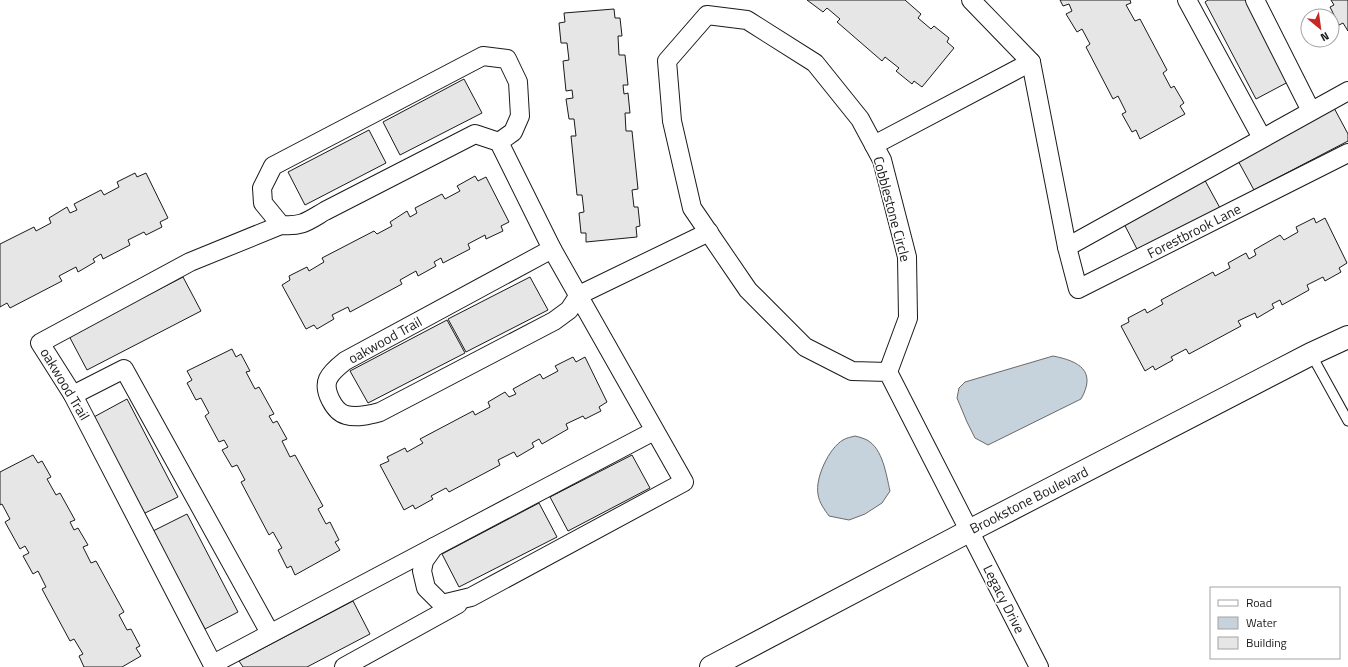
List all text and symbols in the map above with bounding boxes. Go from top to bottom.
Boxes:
north arrow [1300,8,1340,48]
text: N [1318,28,1332,46]
street label: Cobblestone Circle [868,154,917,264]
street label: Forestbrook Lane [1143,198,1244,263]
street label: oakwood Trail [344,311,425,368]
street label: oakwood Trail [35,343,95,424]
street label: Brookstone Boulevard [966,461,1092,539]
street label: Legacy Drive [978,561,1031,637]
legend [1210,587,1340,659]
text: Road [1246,593,1272,612]
text: Water [1246,613,1277,632]
text: Building [1246,633,1287,652]

